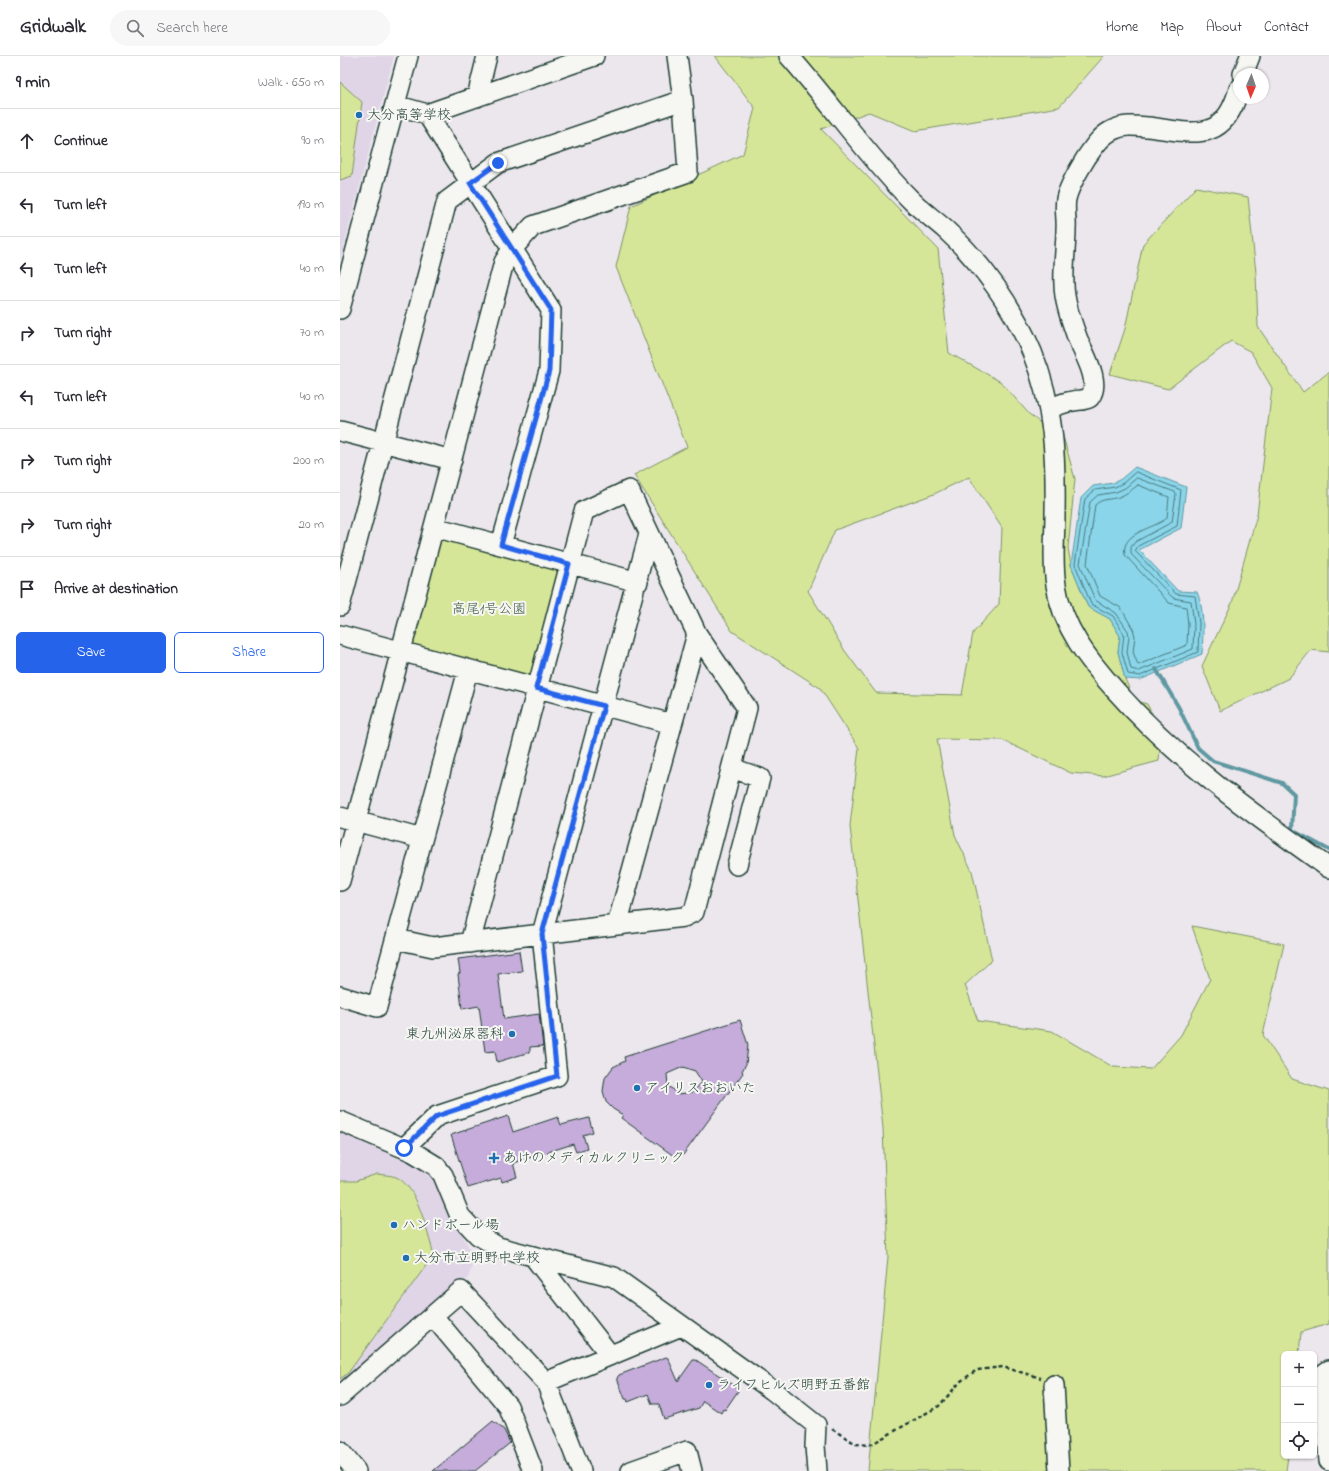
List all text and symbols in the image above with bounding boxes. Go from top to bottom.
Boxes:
search box [110,10,390,46]
text: Gridwalk [20,14,86,41]
icon: search [124,17,146,39]
text: Search here [156,17,228,39]
text: Home [1106,17,1138,38]
text: Map [1160,17,1184,38]
text: About [1206,17,1242,38]
text: Contact [1264,17,1309,38]
north arrow [1233,68,1269,104]
text: 9 min [16,70,50,95]
text: Walk · 650 m [258,73,324,92]
place label: 大分高等学校 [367,105,451,126]
marker: 大分高等学校 [354,110,364,120]
icon: ahead [16,130,38,152]
text: Continue [54,130,108,152]
text: 90 m [301,131,324,150]
route end [489,154,507,172]
icon: left [16,194,38,216]
text: Turn left [54,194,107,216]
text: 190 m [297,195,324,214]
icon: left [16,258,38,280]
text: Turn left [54,258,107,280]
text: 40 m [300,259,324,278]
icon: right [16,322,38,344]
text: Turn right [54,322,112,344]
text: 70 m [300,323,324,342]
icon: left [16,386,38,408]
text: Turn left [54,386,107,408]
text: 40 m [300,387,324,406]
icon: right [16,450,38,472]
text: Turn right [54,450,112,472]
text: 200 m [293,451,324,470]
icon: right [16,514,38,536]
text: Turn right [54,514,112,536]
text: 20 m [299,515,324,534]
icon: arrive [16,578,38,600]
text: Arrive at destination [54,578,178,600]
park label: 高尾1号公園 [452,599,526,620]
button: Save [16,632,166,673]
button: Share [174,632,324,673]
place label: 東九州泌尿器科 [406,1024,504,1045]
marker: 東九州泌尿器科 [507,1029,517,1039]
place label: アイリスおおいた [645,1078,756,1099]
marker: アイリスおおいた [632,1083,642,1093]
route start [395,1139,413,1157]
place label: あけのメディカルクリニック [503,1148,684,1169]
marker: あけのメディカルクリニック [488,1152,500,1164]
place label: ハンドボール場 [402,1215,499,1236]
marker: ハンドボール場 [389,1220,399,1230]
place label: 大分市立明野中学校 [414,1248,540,1269]
marker: 大分市立明野中学校 [401,1253,411,1263]
map controls [1281,1351,1317,1459]
button: + [1281,1351,1317,1387]
place label: ライフヒルズ明野五番館 [717,1375,870,1396]
marker: ライフヒルズ明野五番館 [704,1380,714,1390]
button: − [1281,1387,1317,1423]
button: locate [1281,1423,1317,1459]

